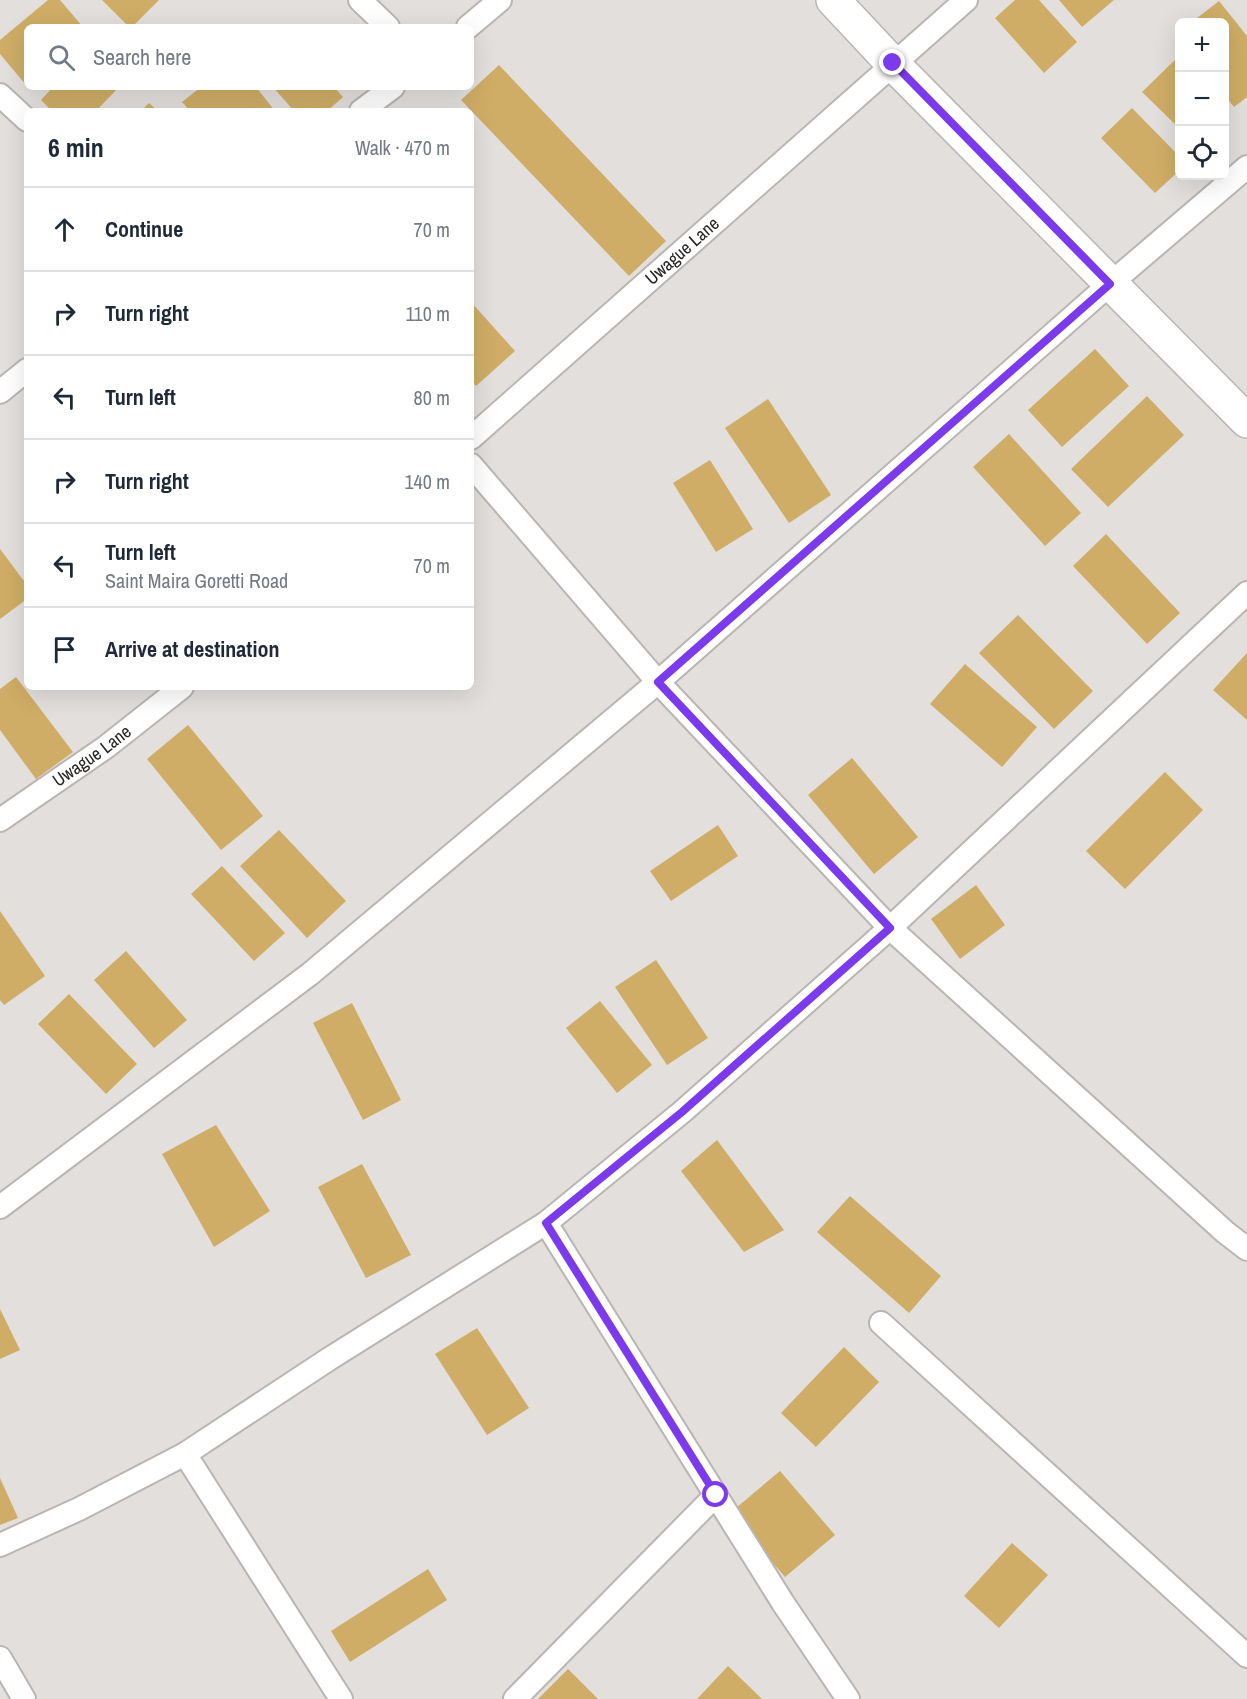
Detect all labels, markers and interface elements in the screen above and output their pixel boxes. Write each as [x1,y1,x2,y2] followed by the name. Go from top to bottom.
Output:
[1175,18,1229,180] map controls
[1175,18,1229,72] button: +
[24,24,474,90] search box
[45,41,78,74] icon: search
[93,42,191,72] text: Search here
[879,49,905,75] route end
[1175,72,1229,126] button: −
[1175,126,1229,180] button: locate
[48,130,104,165] text: 6 min
[355,134,450,161] text: Walk · 470 m
[639,211,724,290] street label: Uwague Lane
[48,213,81,246] icon: ahead
[105,214,183,244] text: Continue
[414,216,450,243] text: 70 m
[48,297,81,330] icon: right
[105,298,189,328] text: Turn right
[406,300,450,327] text: 110 m
[48,381,81,414] icon: left
[105,382,176,412] text: Turn left
[414,384,450,411] text: 80 m
[48,465,81,498] icon: right
[105,466,189,496] text: Turn right
[404,468,450,495] text: 140 m
[105,537,176,567] text: Turn left
[48,549,81,582] icon: left
[414,552,450,579] text: 70 m
[105,567,288,594] text: Saint Maira Goretti Road
[48,633,81,666] icon: arrive
[105,634,279,664] text: Arrive at destination
[47,719,136,792] street label: Uwague Lane
[702,1481,728,1507] route start

